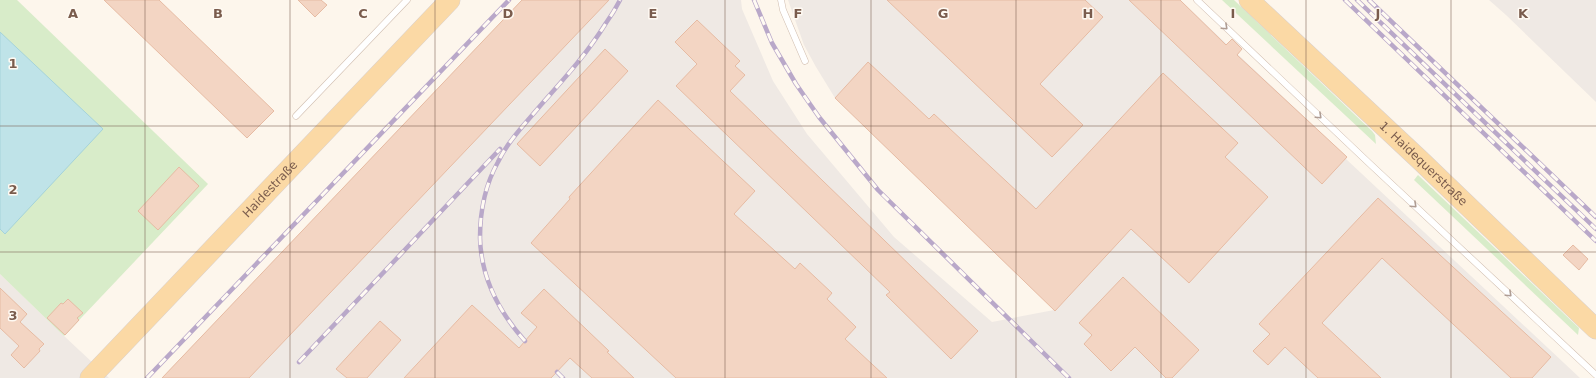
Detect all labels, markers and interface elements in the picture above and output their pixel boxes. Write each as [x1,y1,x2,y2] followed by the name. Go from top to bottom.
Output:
[68,6,78,21] text: A
[213,6,223,21] text: B
[358,6,368,21] text: C
[503,6,514,21] text: D
[649,6,657,21] text: E
[794,6,802,21] text: F
[938,6,948,21] text: G
[1083,6,1093,21] text: H
[1231,6,1235,21] text: I
[1375,6,1380,21] text: J
[1518,6,1529,21] text: K
[1220,22,1228,30] one-way arrow
[8,56,18,71] text: 1
[1314,111,1322,119] one-way arrow
[1376,119,1470,209] street label: 1. Haidequerstraße
[240,158,300,220] street label: Haidestraße
[8,182,18,197] text: 2
[1409,201,1417,208] one-way arrow
[1505,289,1512,296] one-way arrow
[8,308,18,323] text: 3

